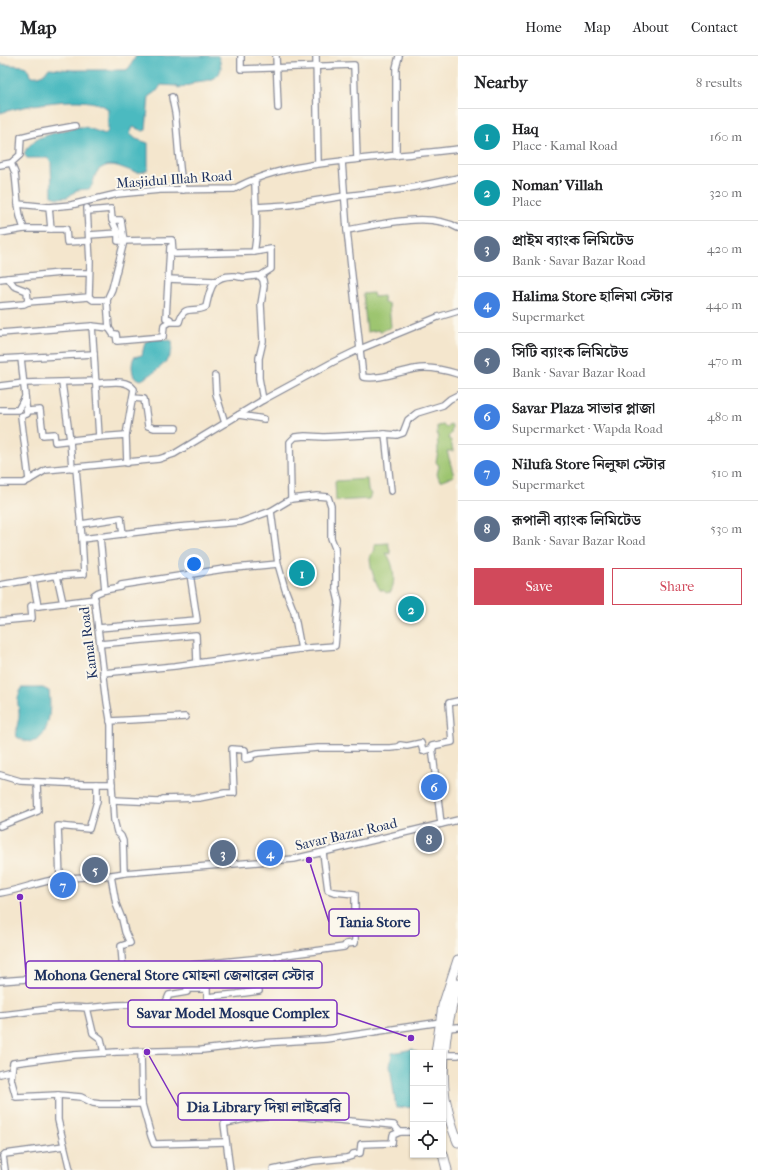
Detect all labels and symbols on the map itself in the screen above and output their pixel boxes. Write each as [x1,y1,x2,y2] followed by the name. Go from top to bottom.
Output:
[115,167,233,192] street label: Masjidul Illah Road
[184,554,204,574] your location
[289,558,315,588] pin: 1
[398,594,424,624] pin: 2
[76,605,101,680] street label: Kamal Road
[421,772,447,802] pin: 6
[293,814,399,854] street label: Savar Bazar Road
[416,824,442,854] pin: 8
[210,838,236,868] pin: 3
[257,838,283,868] pin: 4
[82,855,108,885] pin: 5
[50,870,76,900] pin: 7
[329,909,419,936] callout: Tania Store
[336,913,411,931] text: Tania Store
[26,961,322,988] callout: Mohona General Store মোহনা জেনারেল স্টোর
[33,966,315,984] text: Mohona General Store মোহনা জেনারেল স্টোর
[128,1000,337,1027] callout: Savar Model Mosque Complex
[136,1004,330,1022] text: Savar Model Mosque Complex
[178,1093,349,1120] callout: Dia Library দিয়া লাইব্রেরি
[187,1098,342,1116] text: Dia Library দিয়া লাইব্রেরি

